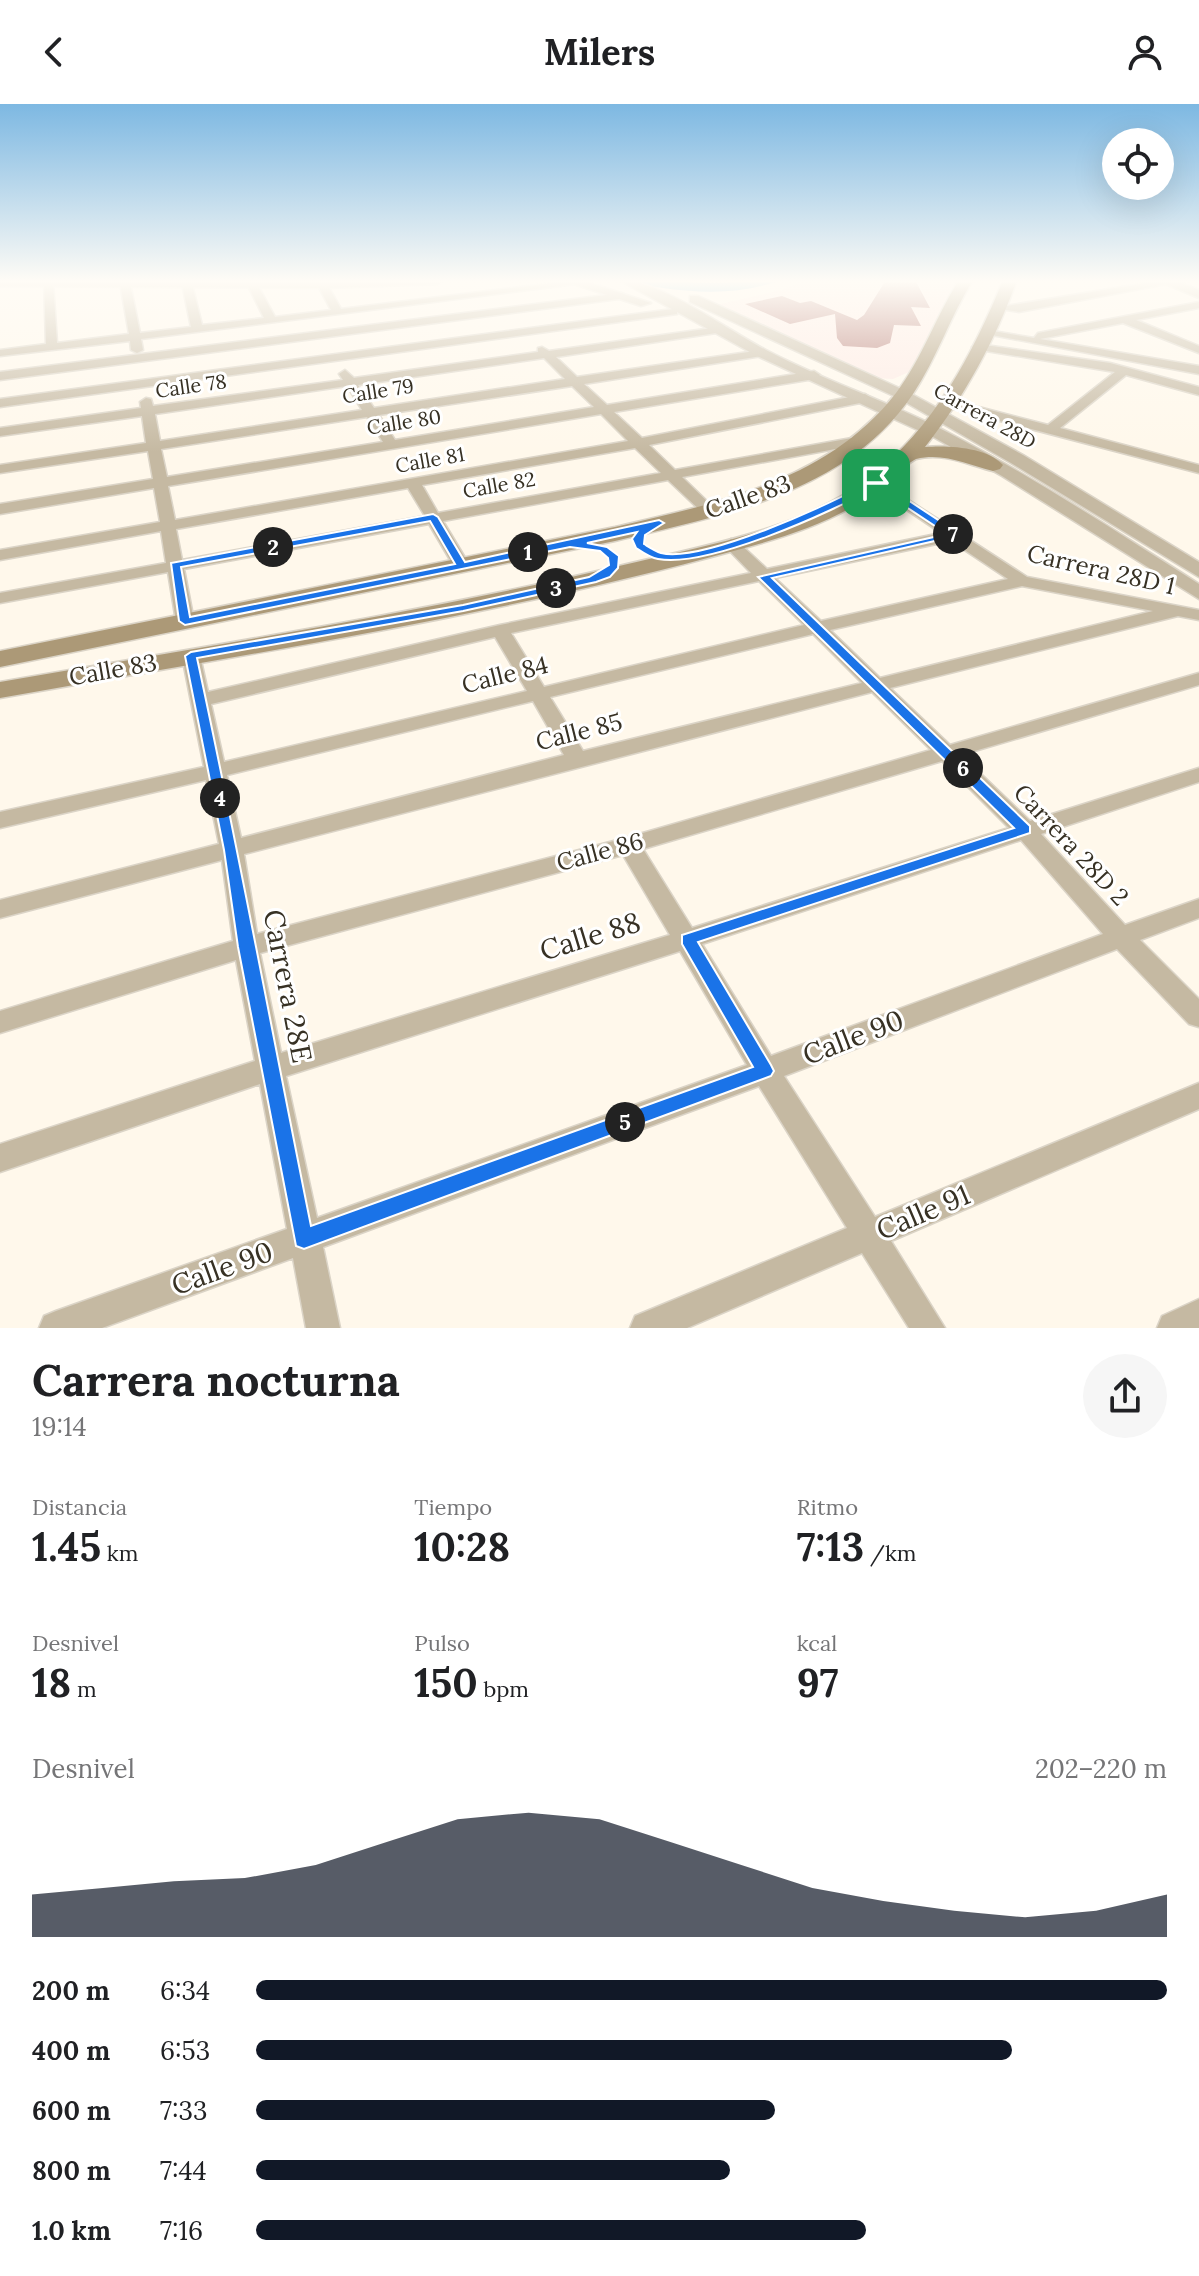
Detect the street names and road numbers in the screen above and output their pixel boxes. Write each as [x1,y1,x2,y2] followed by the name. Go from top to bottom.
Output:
[154,368,228,403] street label: Calle 78
[340,373,415,408] street label: Calle 79
[930,377,1041,454] street label: Carrera 28D
[365,403,443,440] street label: Calle 80
[393,441,466,478] street label: Calle 81
[461,466,537,503] street label: Calle 82
[701,467,795,526] street label: Calle 83
[1024,537,1178,602] street label: Carrera 28D 1
[67,647,159,692] street label: Calle 83
[458,649,551,700] street label: Calle 84
[532,706,625,757] street label: Calle 85
[1007,777,1136,912] street label: Carrera 28D 2
[553,825,647,878] street label: Calle 86
[535,904,645,968] street label: Calle 88
[256,906,320,1066] street label: Carrera 28E
[797,1001,909,1073] street label: Calle 90
[871,1176,975,1248] street label: Calle 91
[166,1233,278,1303] street label: Calle 90

